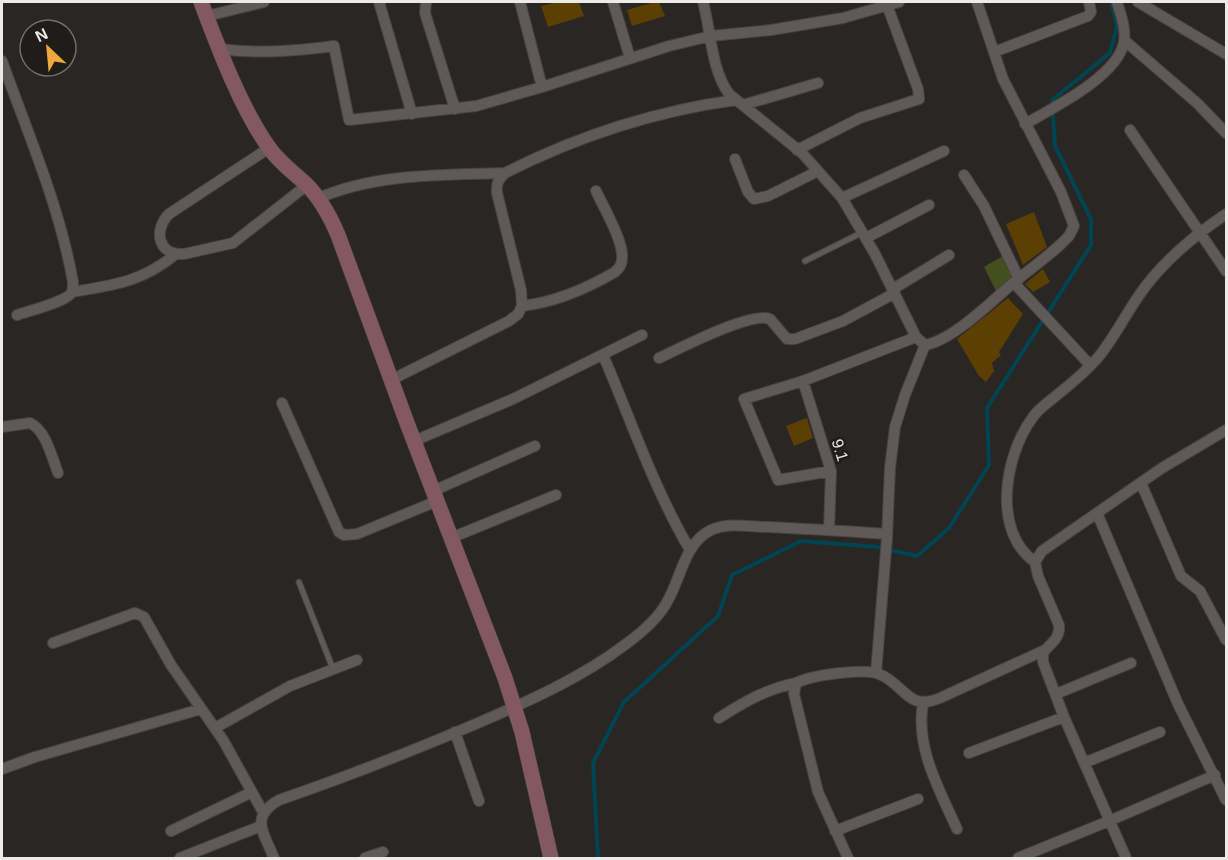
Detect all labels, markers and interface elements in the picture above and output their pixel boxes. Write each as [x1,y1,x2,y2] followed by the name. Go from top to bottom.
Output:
[18,18,78,78] north arrow
[33,25,51,45] text: N
[829,437,851,463] street label: 9.1

